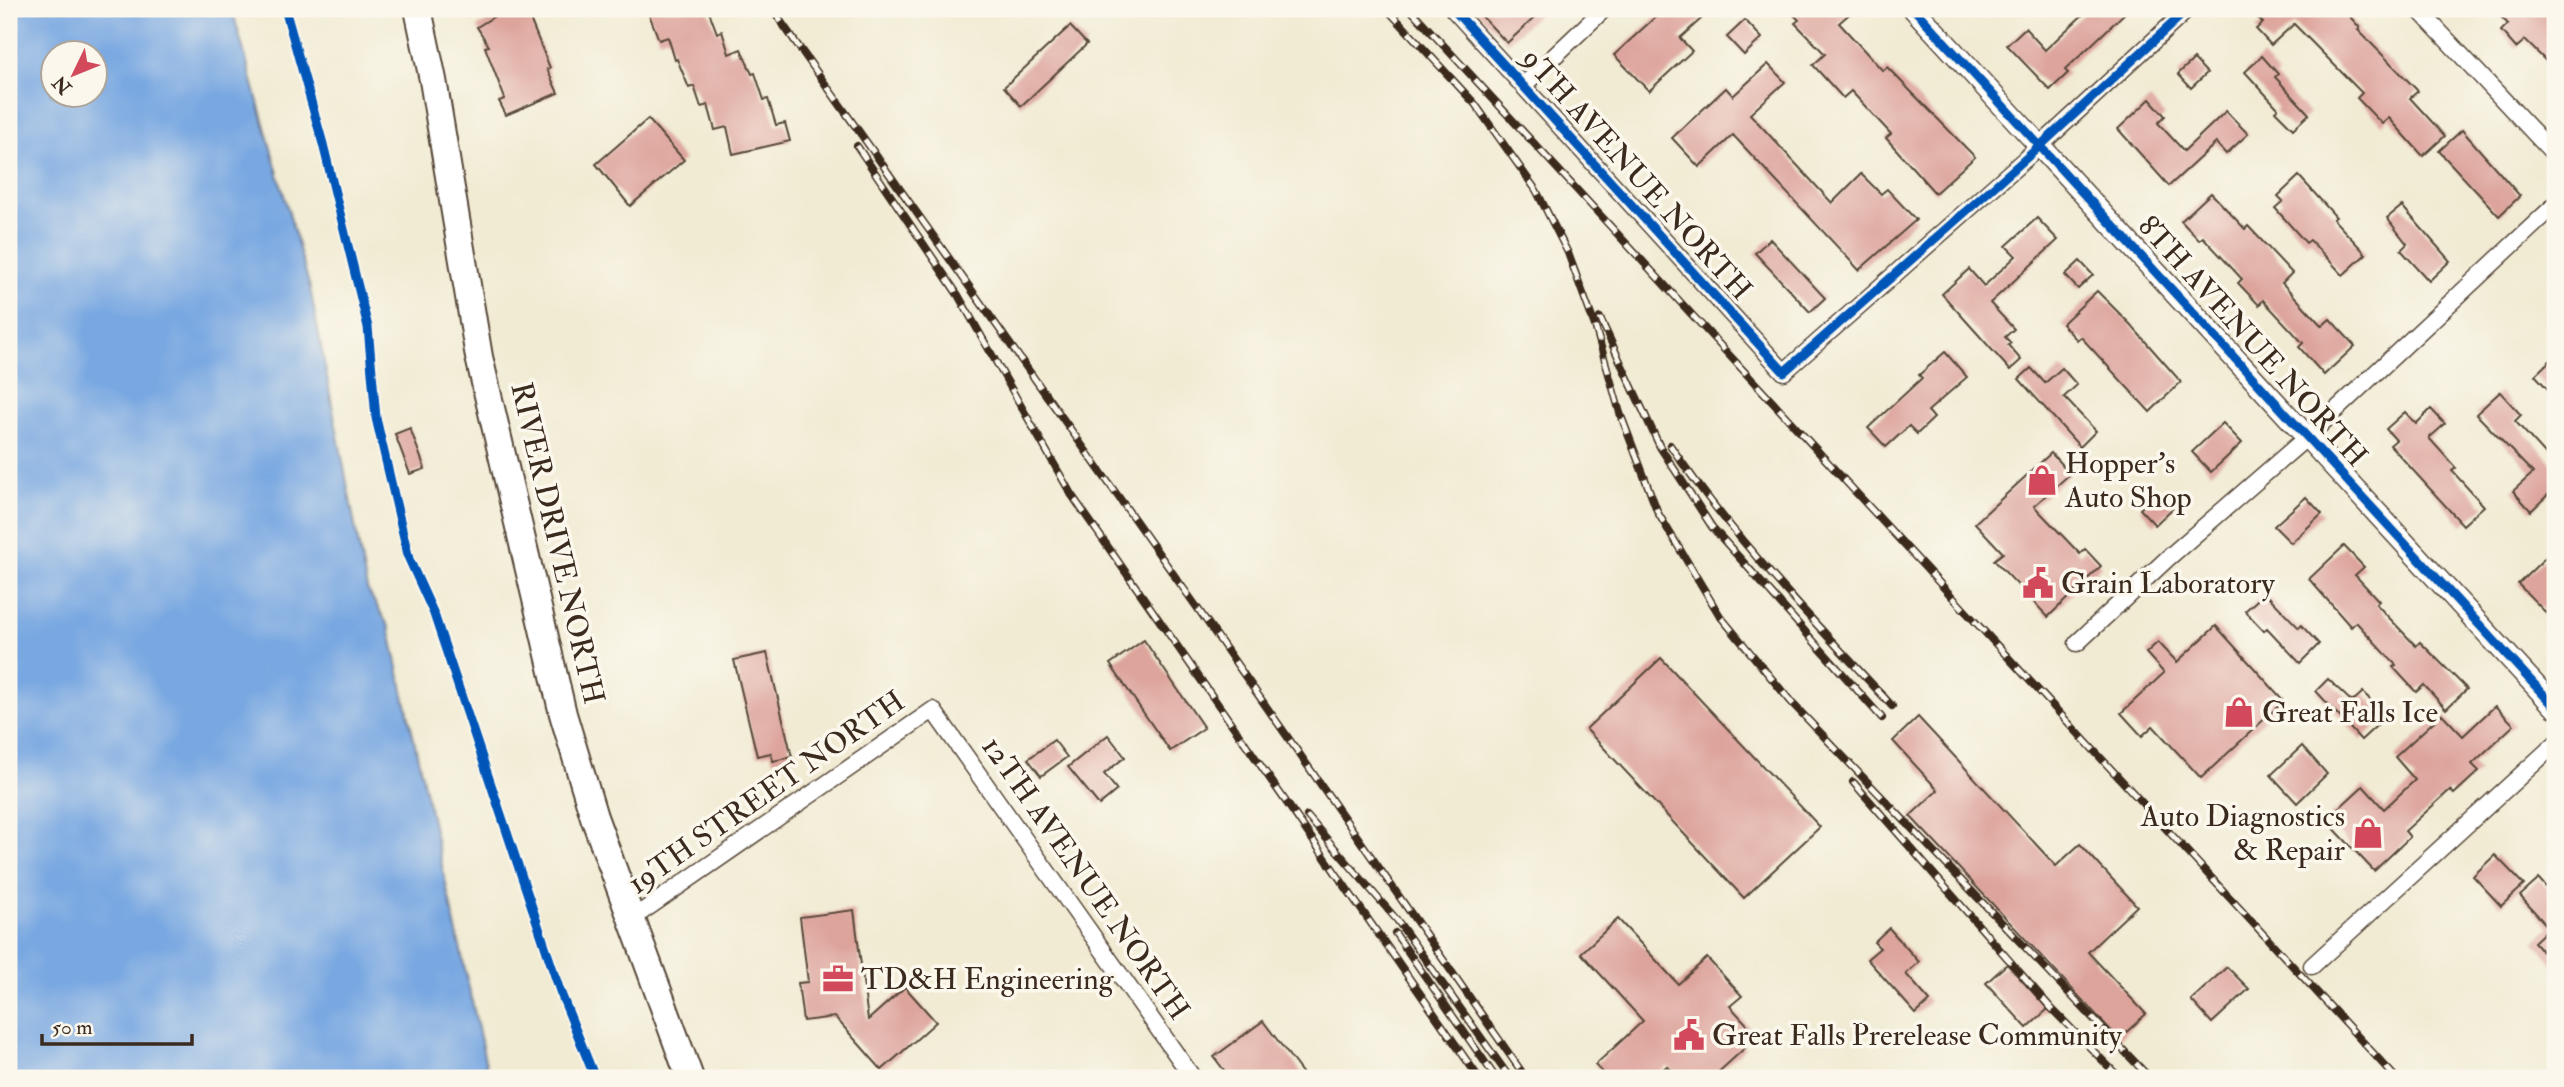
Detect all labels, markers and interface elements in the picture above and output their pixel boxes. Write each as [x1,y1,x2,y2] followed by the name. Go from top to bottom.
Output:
[38,38,108,108] north arrow
[1512,39,1760,308] street label: 9TH AVENUE NORTH
[47,70,78,100] text: N
[2130,208,2375,475] street label: 8TH AVENUE NORTH
[502,379,613,708] street label: RIVER DRIVE NORTH
[2064,445,2192,516] place label: Hopper's Auto Shop
[2025,463,2059,497] shop icon: Hopper's Auto Shop
[2061,565,2275,602] place label: Grain Laboratory
[2021,566,2055,600] public building icon: Grain Laboratory
[621,683,912,902] street label: 19TH STREET NORTH
[2262,694,2438,731] place label: Great Falls Ice
[2222,695,2256,729] shop icon: Great Falls Ice
[974,730,1197,1027] street label: 12TH AVENUE NORTH
[2140,798,2345,869] place label: Auto Diagnostics & Repair
[2351,816,2385,850] shop icon: Auto Diagnostics & Repair
[861,961,1115,998] place label: TD&H Engineering
[821,962,855,996] office icon: TD&H Engineering
[42,1003,192,1047] scale bar
[52,1014,93,1041] text: 50 m
[1712,1017,2123,1054] place label: Great Falls Prerelease Community
[1672,1018,1706,1052] public building icon: Great Falls Prerelease Community

